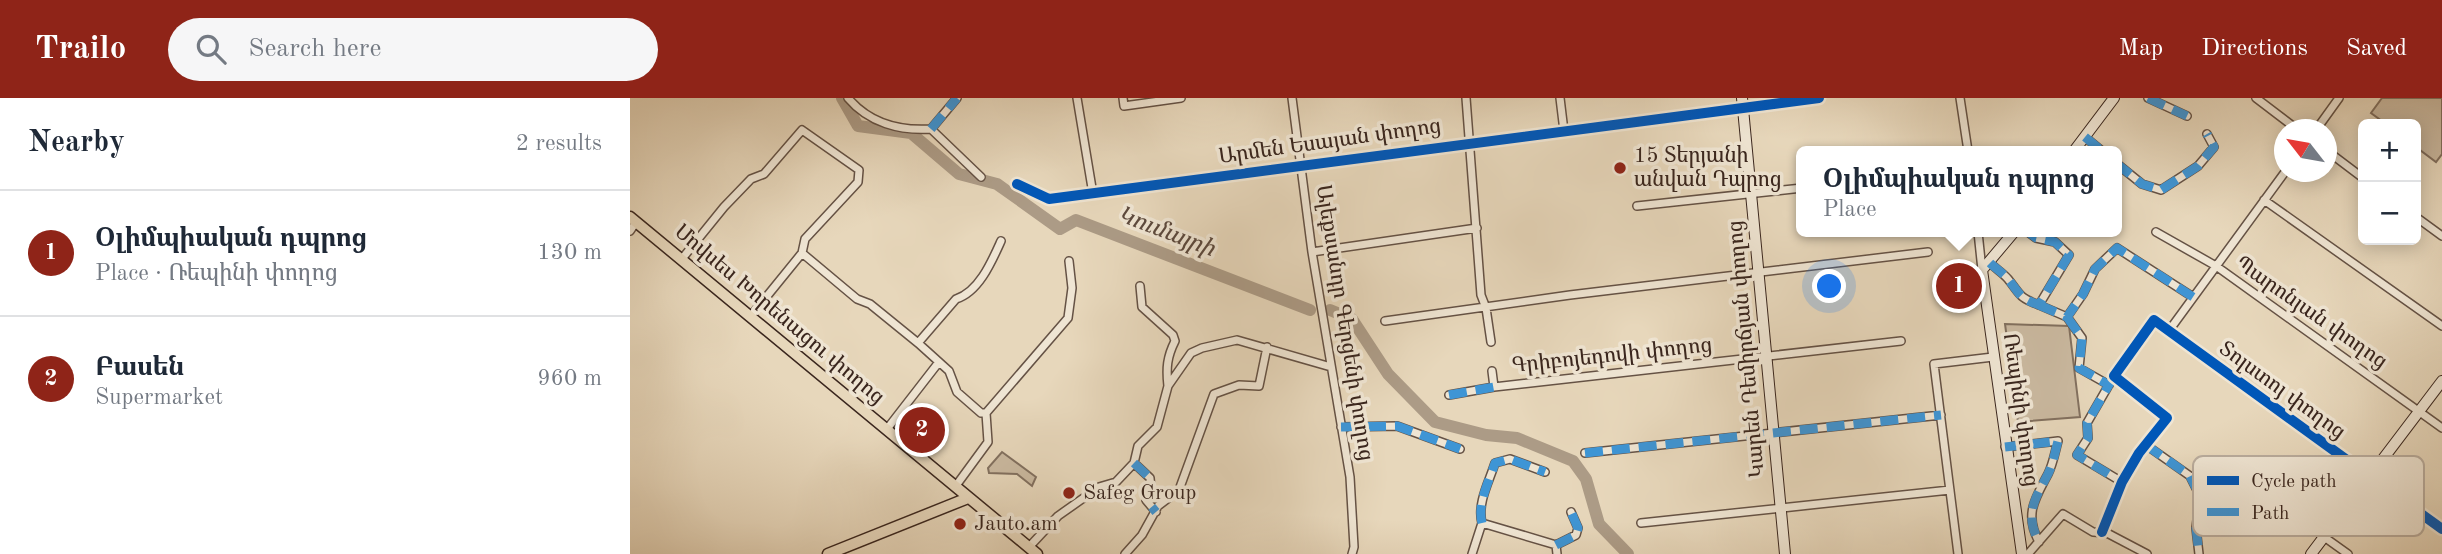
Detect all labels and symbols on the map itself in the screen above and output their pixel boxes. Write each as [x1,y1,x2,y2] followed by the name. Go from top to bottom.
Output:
[1217,115,1443,169] street label: Արմեն Եսայան փողոց
[2274,119,2337,182] north arrow
[1634,145,1782,192] place label: 15 Տերյանի անվան Դպրոց
[1612,160,1628,176] marker: 15 Տերյանի անվան Դպրոց
[1311,183,1377,463] street label: Ալեքսանդր Գերցենի փողոց
[1114,203,1218,263] water label: Կումայրի
[1724,220,1770,478] street label: Կարեն Դեմիրճյան փողոց
[670,221,888,409] street label: Մովսես Խորենացու փողոց
[2231,252,2391,374] street label: Պարոնյան փողոց
[1936,260,1982,312] pin: 1
[1812,269,1846,303] your location
[1998,332,2042,488] street label: Ռեպինի փողոց
[1511,334,1713,378] street label: Գրիբոյեդովի փողոց
[2215,338,2349,444] street label: Տոլստոյ փողոց
[899,404,945,456] pin: 2
[2193,456,2424,536] legend
[2251,473,2337,492] text: Cycle path
[1083,483,1196,504] place label: Safeg Group
[1061,485,1077,501] marker: Safeg Group
[2251,505,2289,524] text: Path
[974,514,1058,535] place label: Jauto.am
[952,516,968,532] marker: Jauto.am

